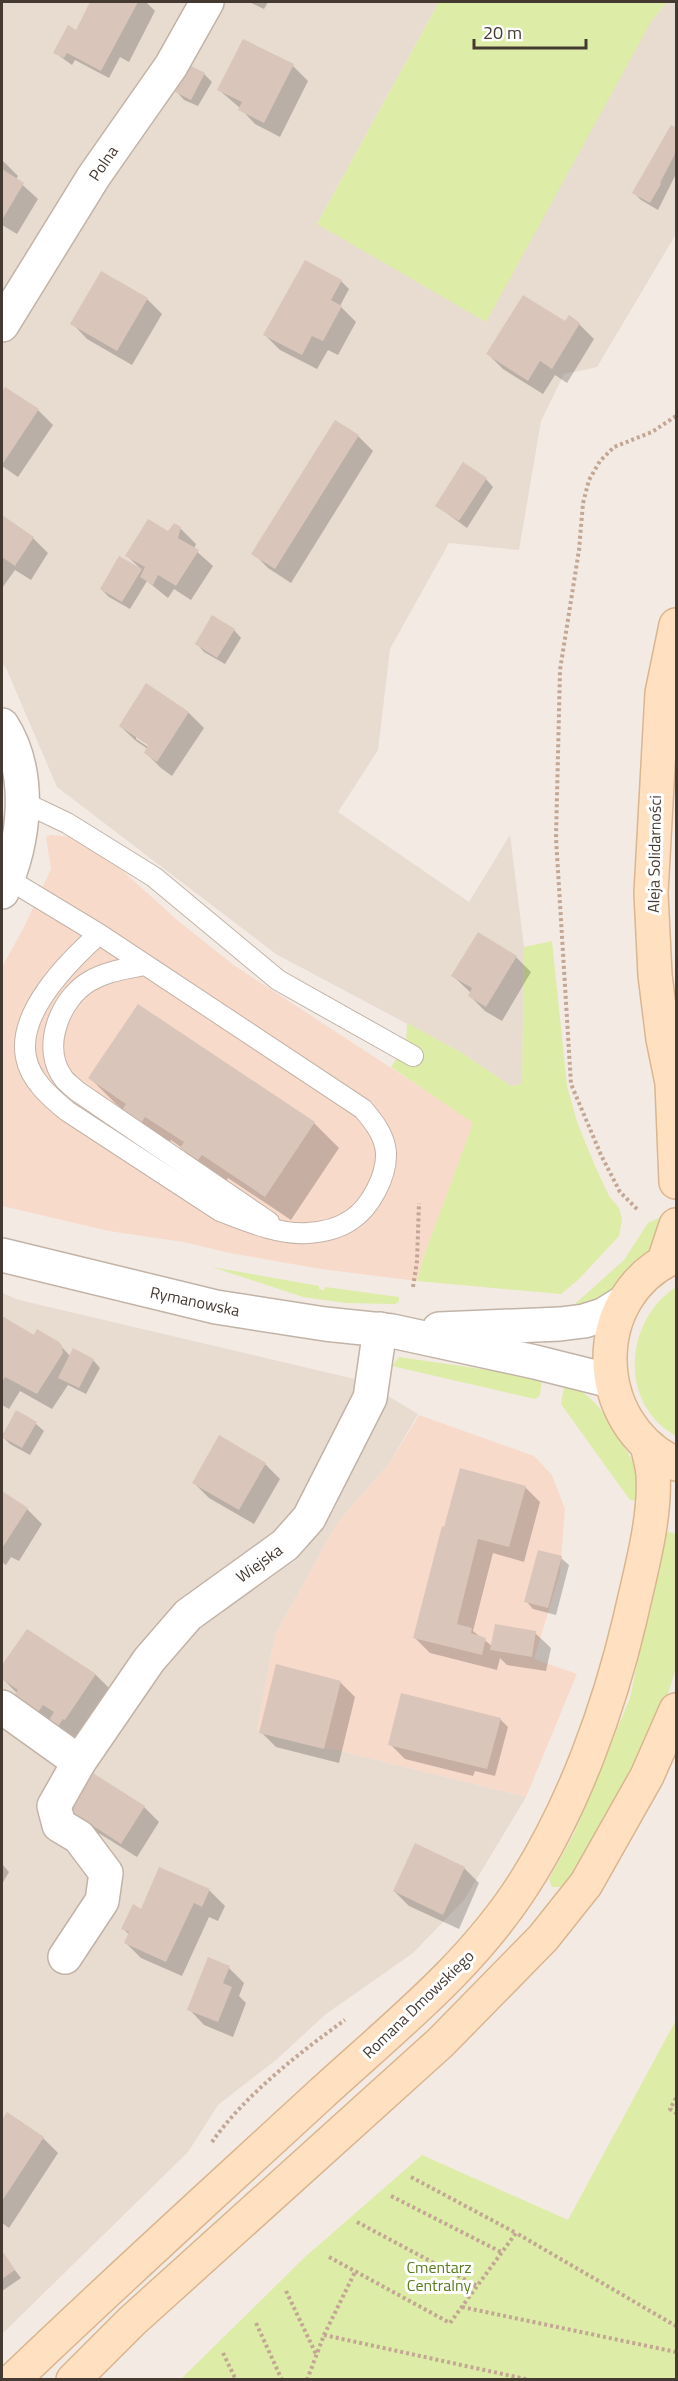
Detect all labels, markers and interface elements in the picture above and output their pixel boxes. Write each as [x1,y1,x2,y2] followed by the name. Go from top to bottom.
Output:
[474,12,586,50] scale bar
[483,19,522,46] text: 20 m
[82,140,124,186] street label: Polna
[641,795,667,913] street label: Aleja Solidarności
[148,1280,242,1322] street label: Rymanowska
[231,1538,287,1588] street label: Wiejska
[357,1944,479,2064] street label: Romana Dmowskiego
[406,2255,472,2297] park label: Cmentarz Centralny

